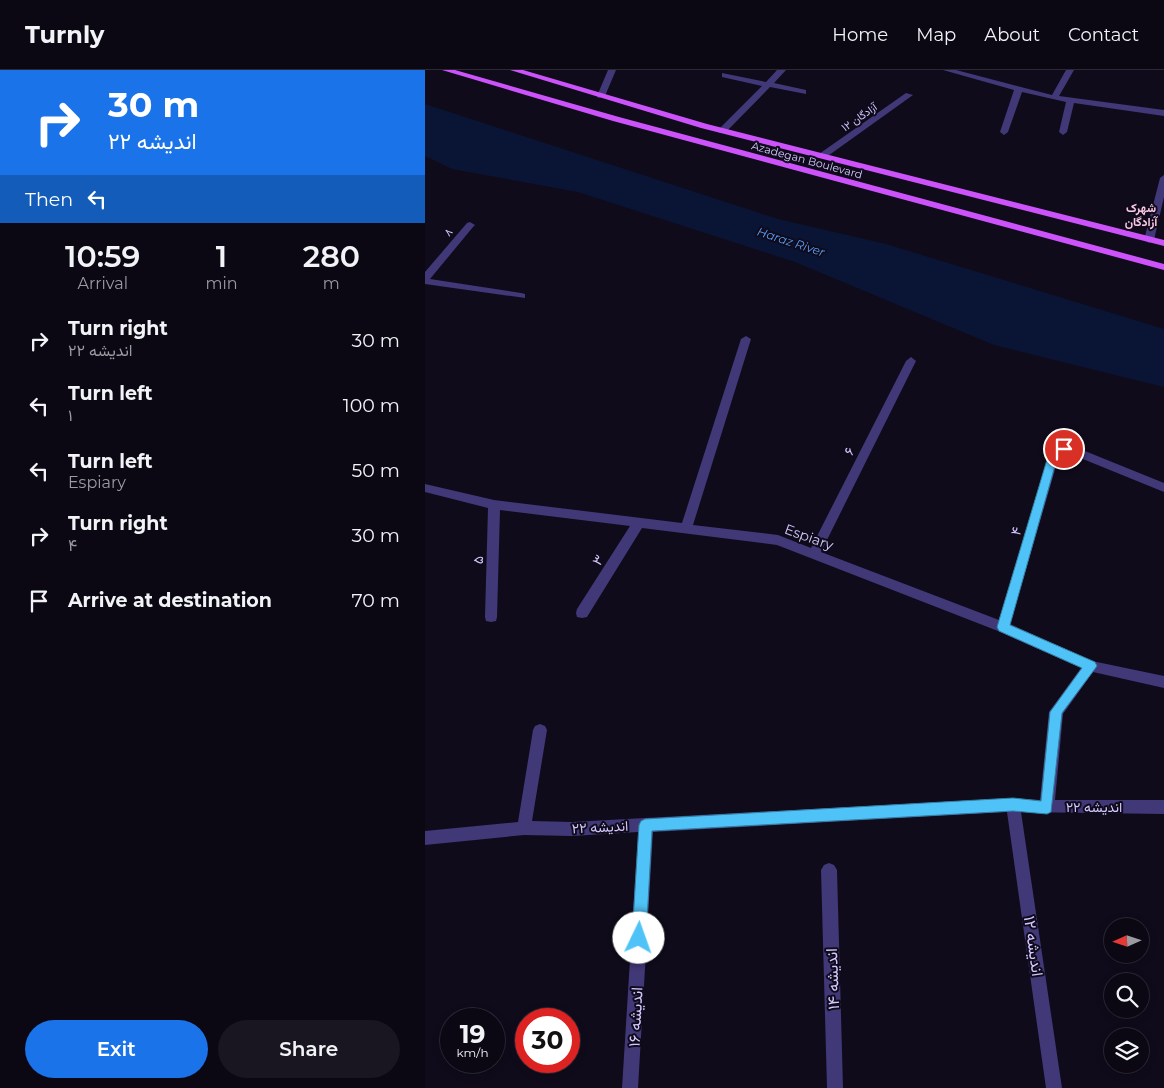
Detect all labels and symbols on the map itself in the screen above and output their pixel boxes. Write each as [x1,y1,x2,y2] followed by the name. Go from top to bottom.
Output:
[838,99,881,134] street label: آزادگان ۱۲
[750,138,864,182] street label: Azadegan Boulevard
[1125,200,1158,230] district label: شهرک آزادگان
[755,224,827,260] water label: Haraz River
[441,225,456,239] street label: ۸
[1043,428,1085,470] pin
[839,444,859,458] street label: ۶
[782,520,836,554] street label: Espiary
[1006,525,1026,537] street label: ۴
[588,551,608,569] street label: ۳
[469,556,487,564] street label: ۵
[1066,798,1122,816] street label: اندیشه ۲۲
[571,817,629,837] street label: اندیشه ۲۲
[612,911,664,963] position arrow
[1020,915,1047,977] street label: اندیشه ۱۲
[1104,918,1149,962] north arrow
[822,948,843,1010] street label: اندیشه ۱۴
[624,986,647,1048] street label: اندیشه ۱۶
[515,1008,580,1073] speed limit sign: 30

